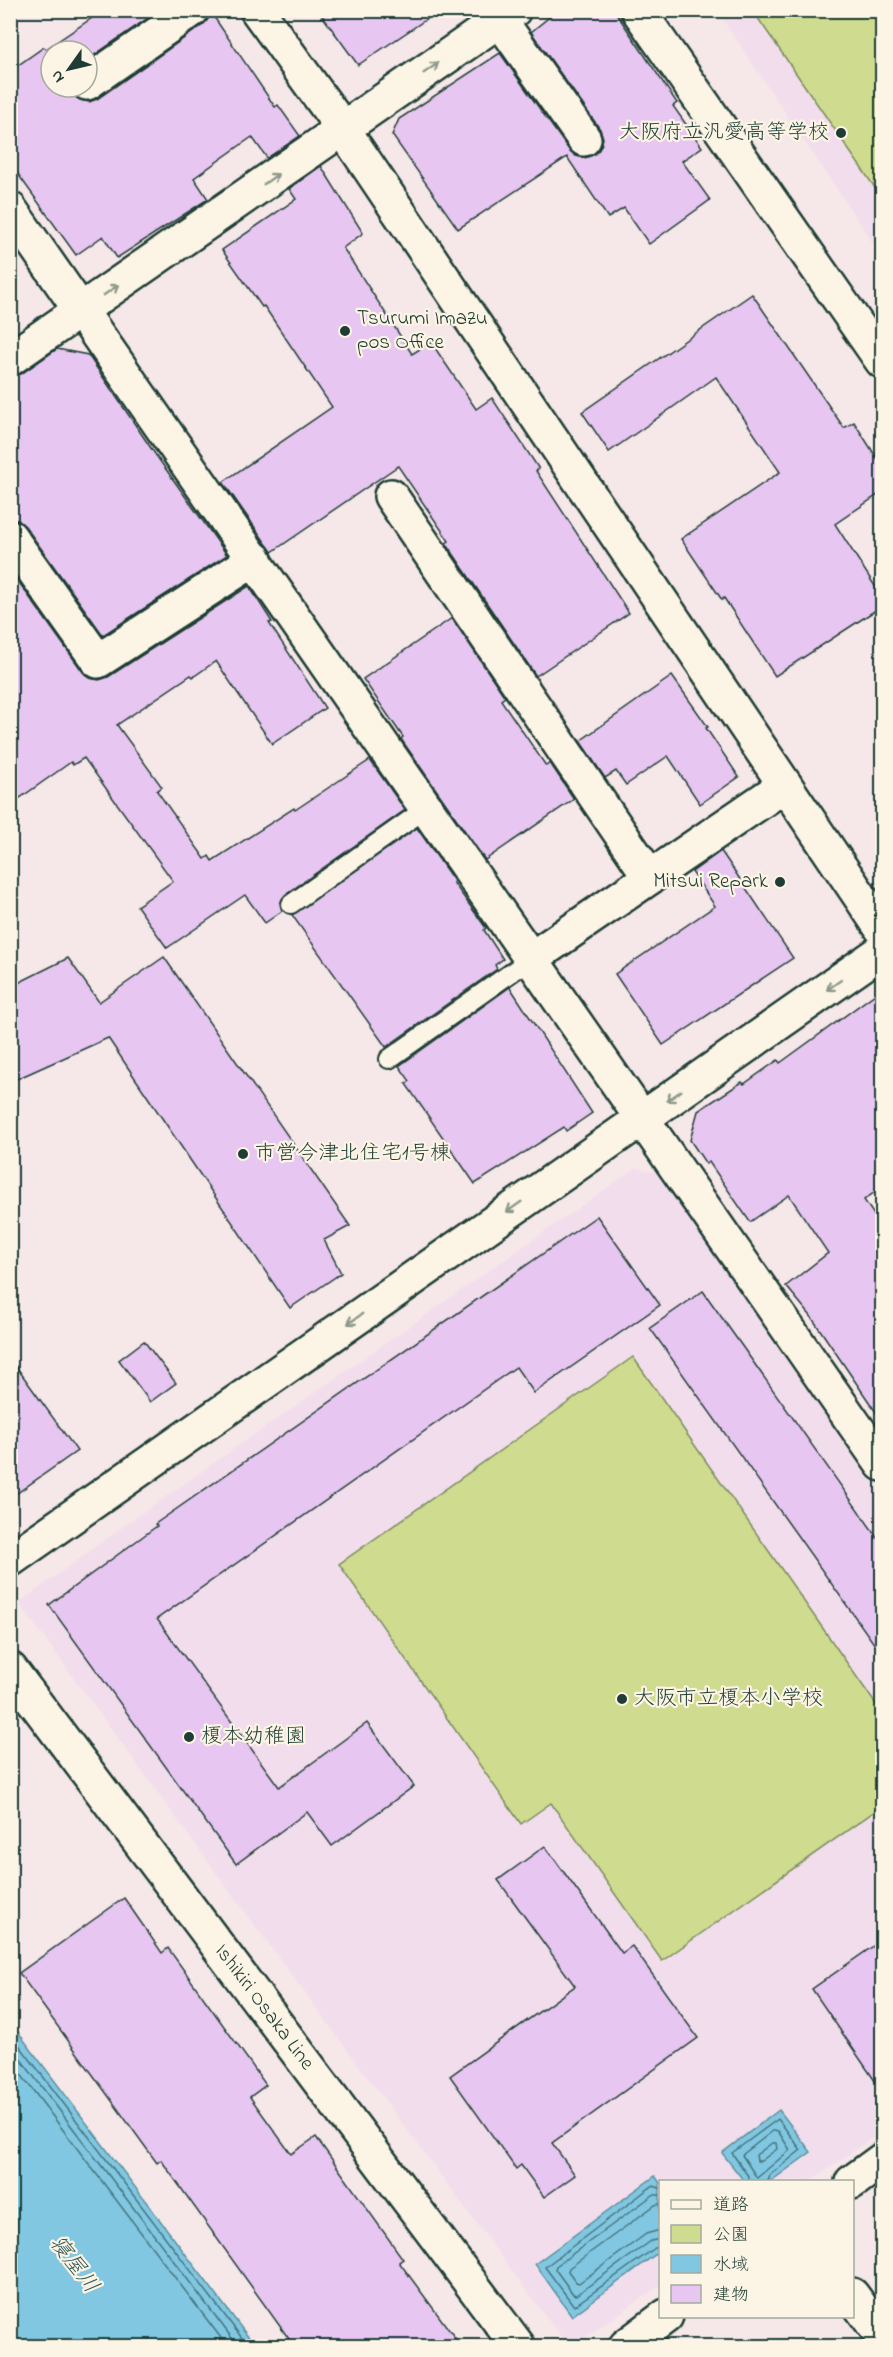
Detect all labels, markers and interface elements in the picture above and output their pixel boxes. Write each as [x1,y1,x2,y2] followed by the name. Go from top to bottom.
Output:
[39,39,99,99] north arrow
[423,62,439,74] one-way arrow
[45,65,71,87] text: N
[619,118,829,148] place label: 大阪府立汎愛高等学校
[834,126,848,140] marker: 大阪府立汎愛高等学校
[262,173,279,185] one-way arrow
[102,284,118,296] one-way arrow
[357,304,488,358] place label: Tsurumi Imazu pos Office
[338,324,352,338] marker: Tsurumi Imazu pos Office
[653,867,769,897] place label: Mitsui Repark
[773,875,787,889] marker: Mitsui Repark
[827,979,843,991] one-way arrow
[667,1090,683,1102] one-way arrow
[255,1139,451,1169] place label: 市営今津北住宅1号棟
[236,1147,250,1161] marker: 市営今津北住宅1号棟
[507,1201,523,1213] one-way arrow
[347,1313,363,1325] one-way arrow
[634,1684,823,1714] place label: 大阪市立榎本小学校
[615,1692,629,1706] marker: 大阪市立榎本小学校
[201,1722,306,1752] place label: 榎本幼稚園
[182,1730,196,1744] marker: 榎本幼稚園
[207,1938,322,2077] street label: Ishikiri Osaka Line
[659,2180,854,2318] legend
[713,2193,749,2219] text: 道路
[713,2223,749,2249] text: 公園
[40,2229,106,2301] water label: 寝屋川
[713,2253,749,2279] text: 水域
[713,2283,749,2309] text: 建物

